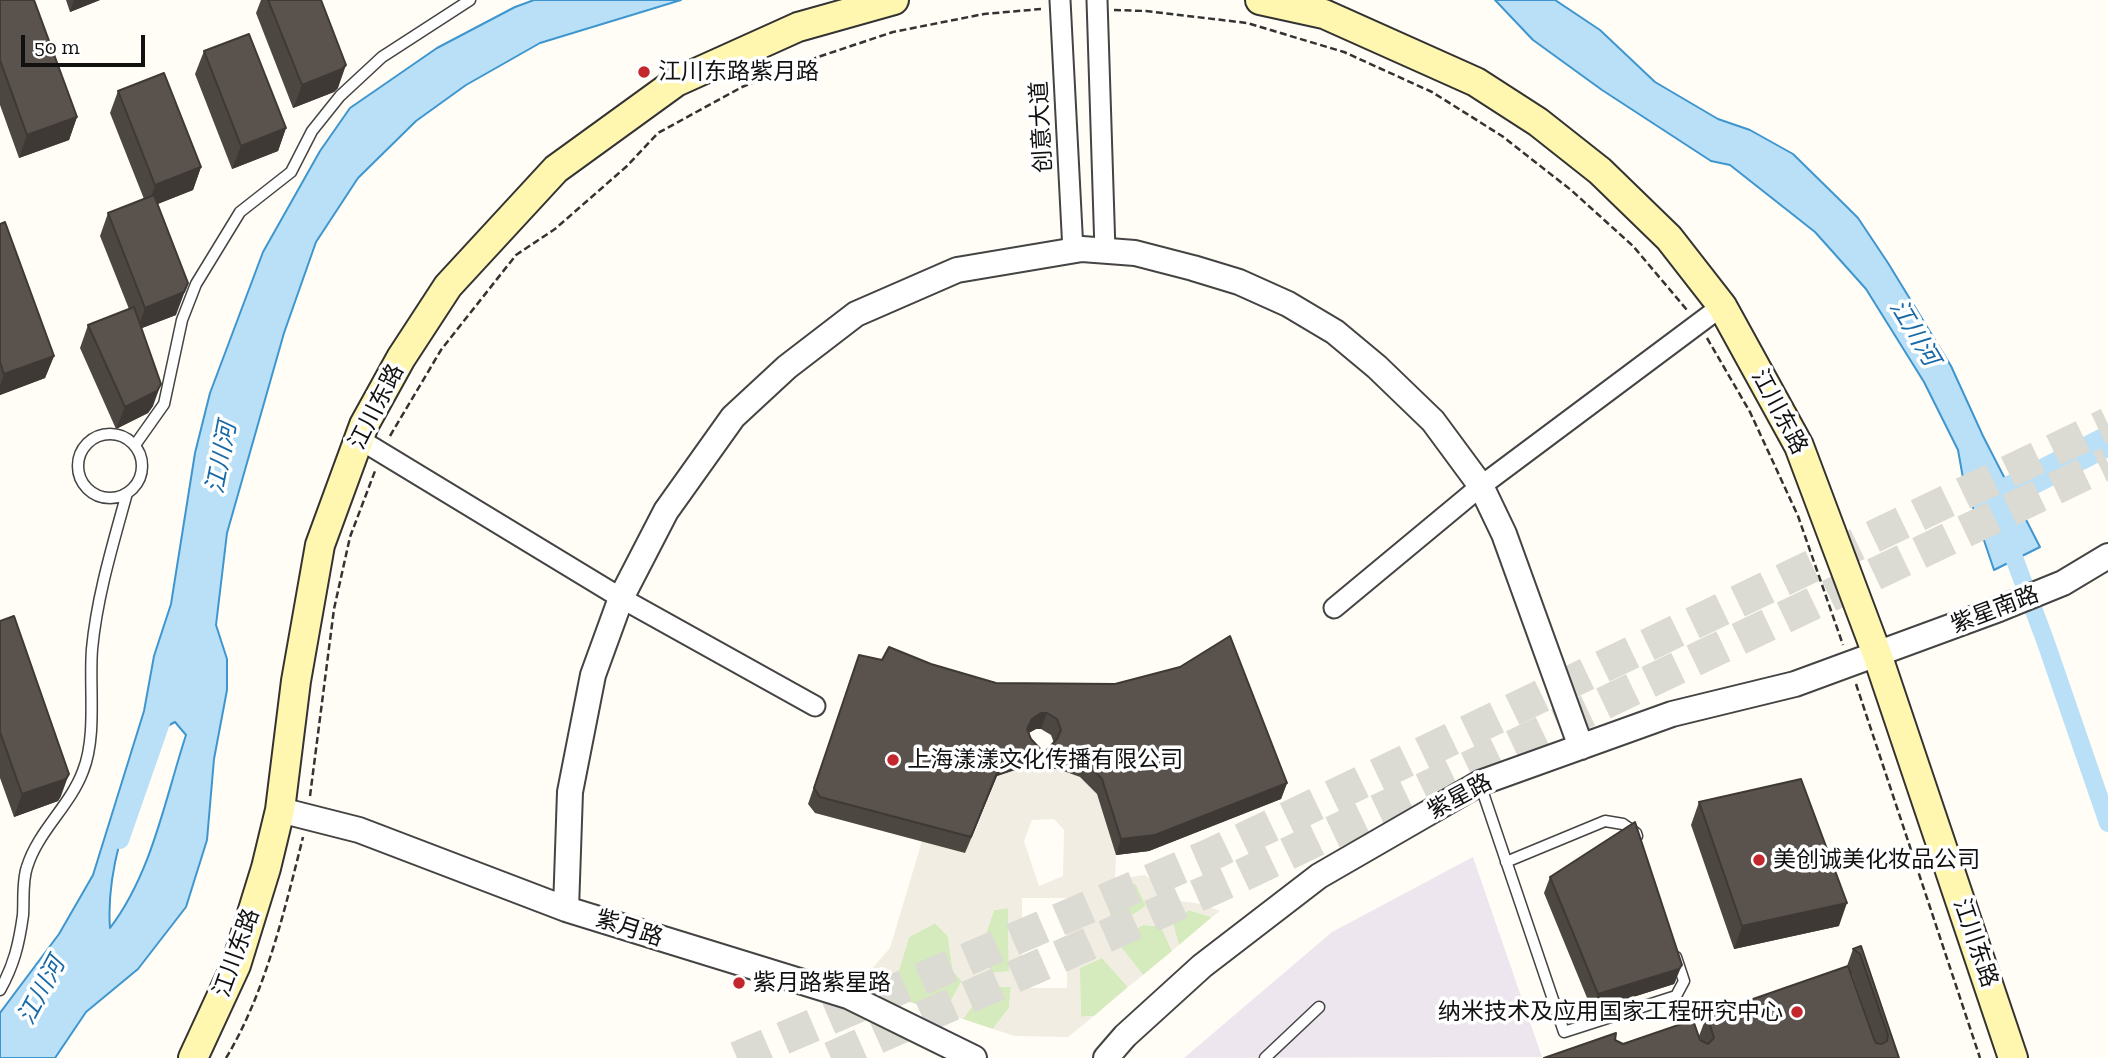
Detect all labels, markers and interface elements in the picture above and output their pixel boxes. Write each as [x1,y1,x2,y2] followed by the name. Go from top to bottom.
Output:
[24,21,149,65] scale bar
[34,34,80,59] text: 50 m
[658,58,819,86] place label: 江川东路紫月路
[636,64,652,80] marker: 江川东路紫月路
[1026,80,1058,174] street label: 创意大道
[1883,295,1945,371] water label: 江川河
[344,360,410,454] street label: 江川东路
[1745,365,1813,459] street label: 江川东路
[201,420,243,496] water label: 江川河
[1947,581,2043,639] street label: 紫星南路
[907,746,1183,774] place label: 上海漾漾文化传播有限公司
[885,752,901,768] marker: 上海漾漾文化传播有限公司
[1423,769,1497,825] street label: 紫星路
[1773,846,1980,874] place label: 美创诚美化妆品公司
[1751,852,1767,868] marker: 美创诚美化妆品公司
[1947,895,2003,991] street label: 江川东路
[208,905,266,1001] street label: 江川东路
[592,905,666,953] street label: 紫月路
[12,952,72,1030] water label: 江川河
[753,969,891,997] place label: 紫月路紫星路
[731,975,747,991] marker: 紫月路紫星路
[1438,998,1783,1026] place label: 纳米技术及应用国家工程研究中心
[1789,1004,1805,1020] marker: 纳米技术及应用国家工程研究中心

